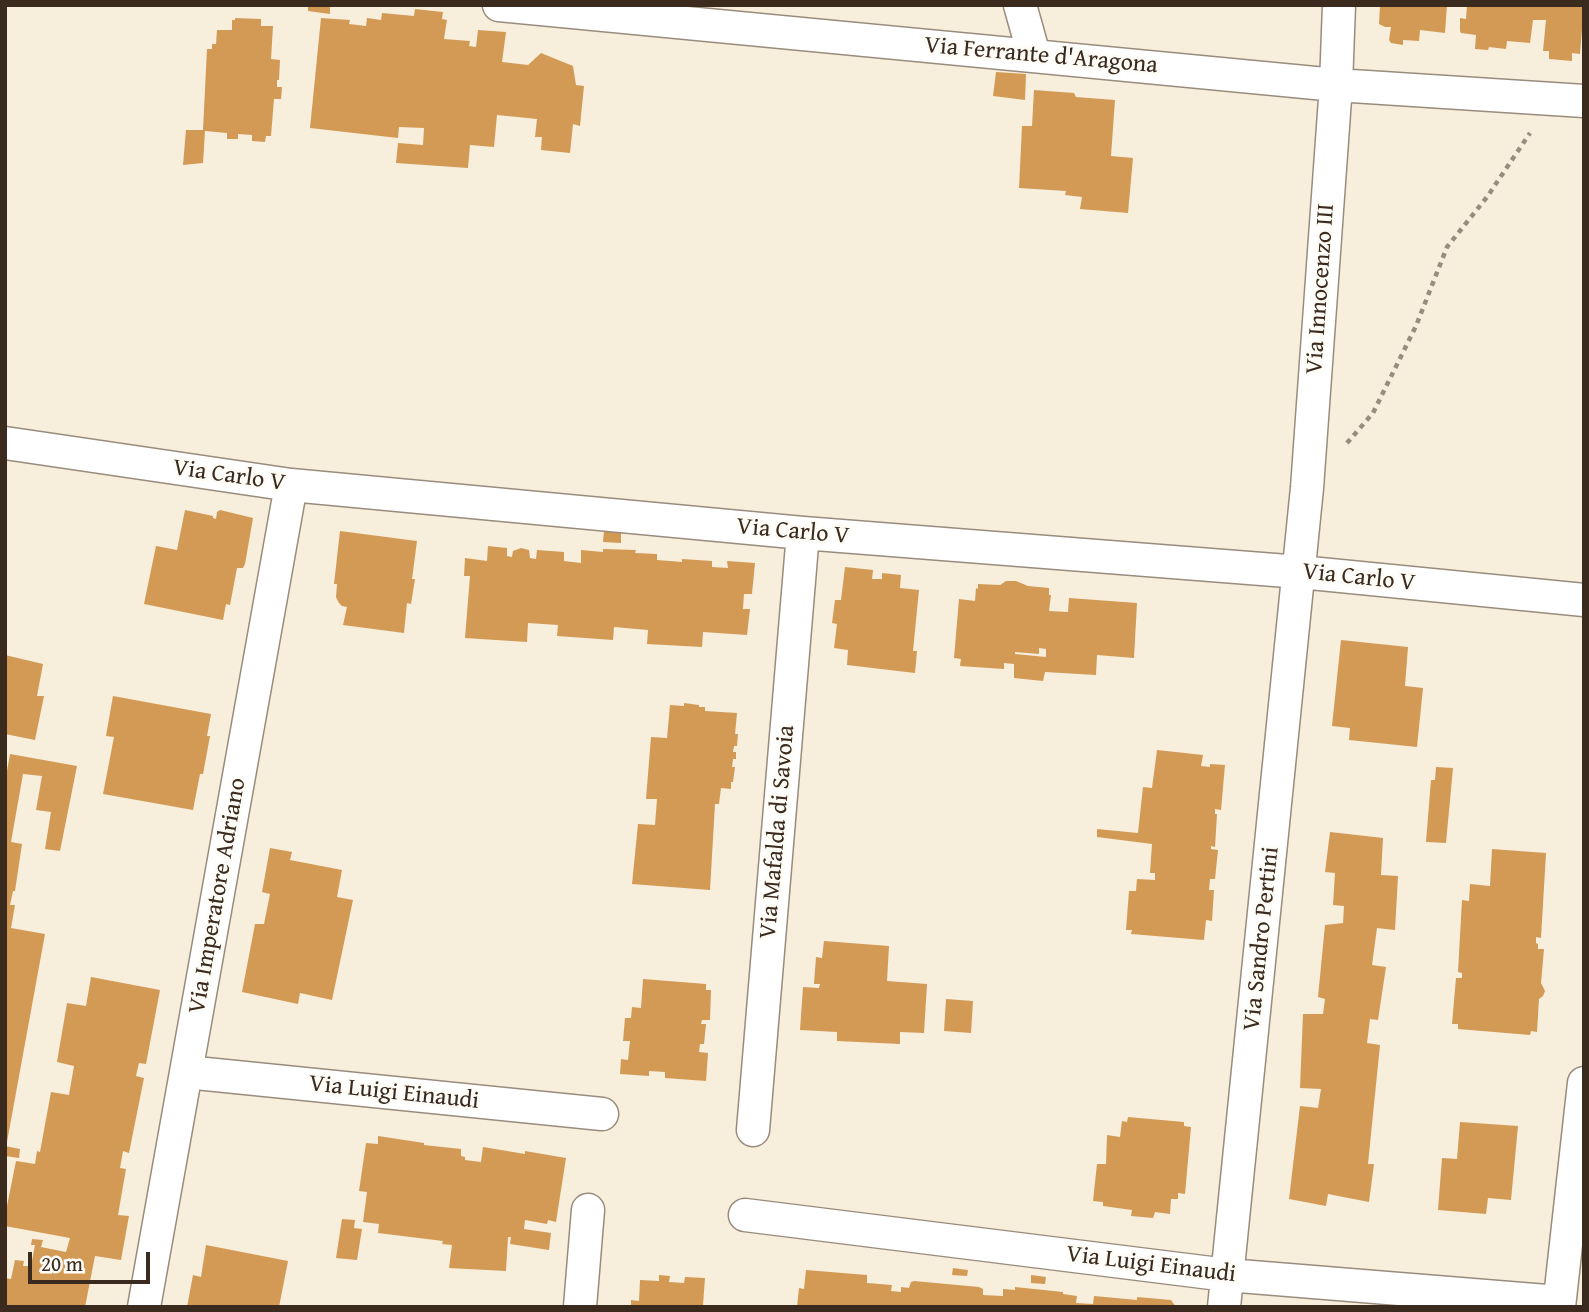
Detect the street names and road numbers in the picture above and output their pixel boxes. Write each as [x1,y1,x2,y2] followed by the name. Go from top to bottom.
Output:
[923,31,1159,81] street label: Via Ferrante d'Aragona
[1301,203,1341,375] street label: Via Innocenzo III
[171,454,287,498] street label: Via Carlo V
[735,513,851,551] street label: Via Carlo V
[1301,558,1417,598] street label: Via Carlo V
[754,724,802,940] street label: Via Mafalda di Savoia
[183,776,253,1016] street label: Via Imperatore Adriano
[1238,846,1286,1032] street label: Via Sandro Pertini
[308,1070,480,1116] street label: Via Luigi Einaudi
[1065,1240,1237,1290] street label: Via Luigi Einaudi

